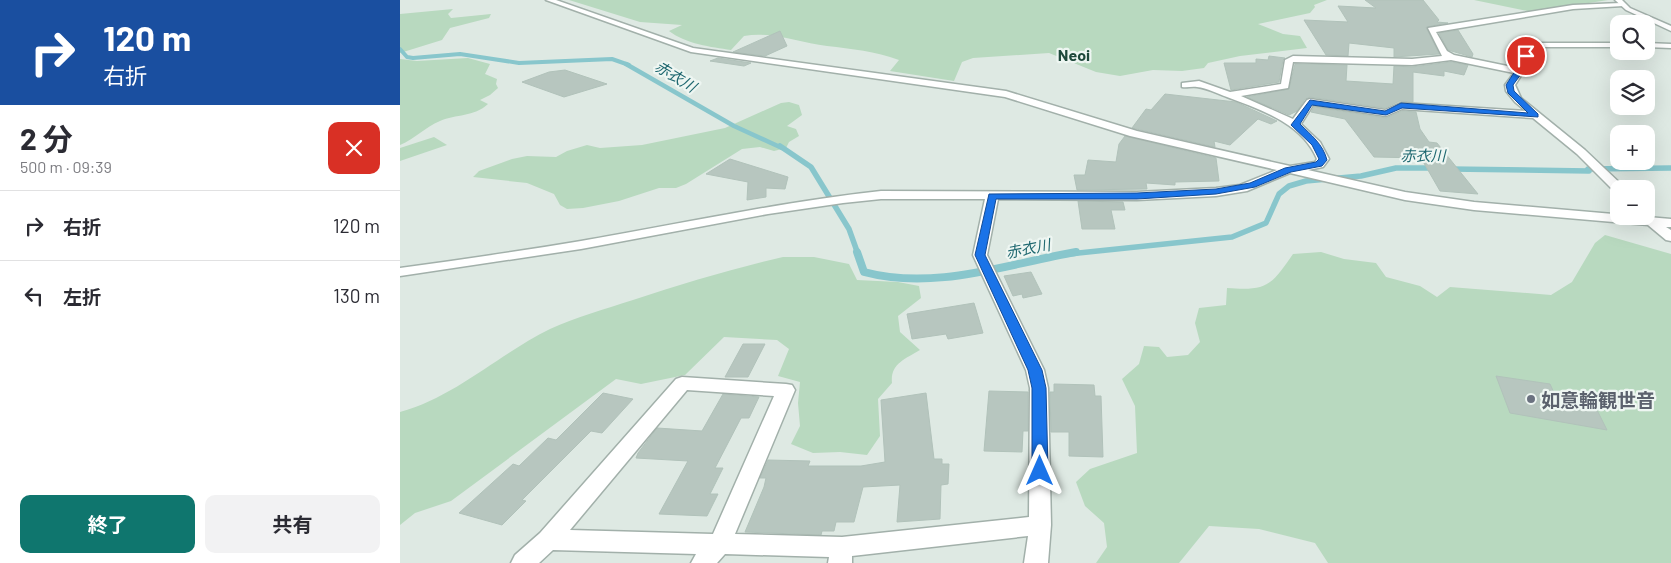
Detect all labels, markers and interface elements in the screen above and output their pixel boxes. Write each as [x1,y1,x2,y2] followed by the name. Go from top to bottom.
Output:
[1610,15,1655,225] map controls
[1610,15,1655,60] button: search
[103,16,191,58] text: 120 m
[20,20,85,85] icon: right
[1505,35,1547,77] pin
[1512,42,1540,70] icon: arrive
[1058,45,1090,64] district label: Neoi
[652,57,702,96] water label: 赤衣川
[103,62,147,88] text: 右折
[1610,70,1655,115] button: layers
[20,120,73,156] text: 2 分
[328,122,380,174] button: close
[1610,125,1655,170] button: +
[1400,146,1447,164] water label: 赤衣川
[20,157,112,176] text: 500 m · 09:39
[1610,180,1655,225] button: −
[20,212,48,240] icon: right
[333,214,380,237] text: 120 m
[63,215,101,238] text: 右折
[1004,234,1054,261] water label: 赤衣川
[20,282,48,310] icon: left
[333,284,380,307] text: 130 m
[63,285,101,308] text: 左折
[1541,388,1655,411] place label: 如意輪観世音
[1525,393,1537,405] marker: 如意輪観世音
[1013,444,1065,496] position arrow
[20,495,195,553] button: 終了
[205,495,380,553] button: 共有

